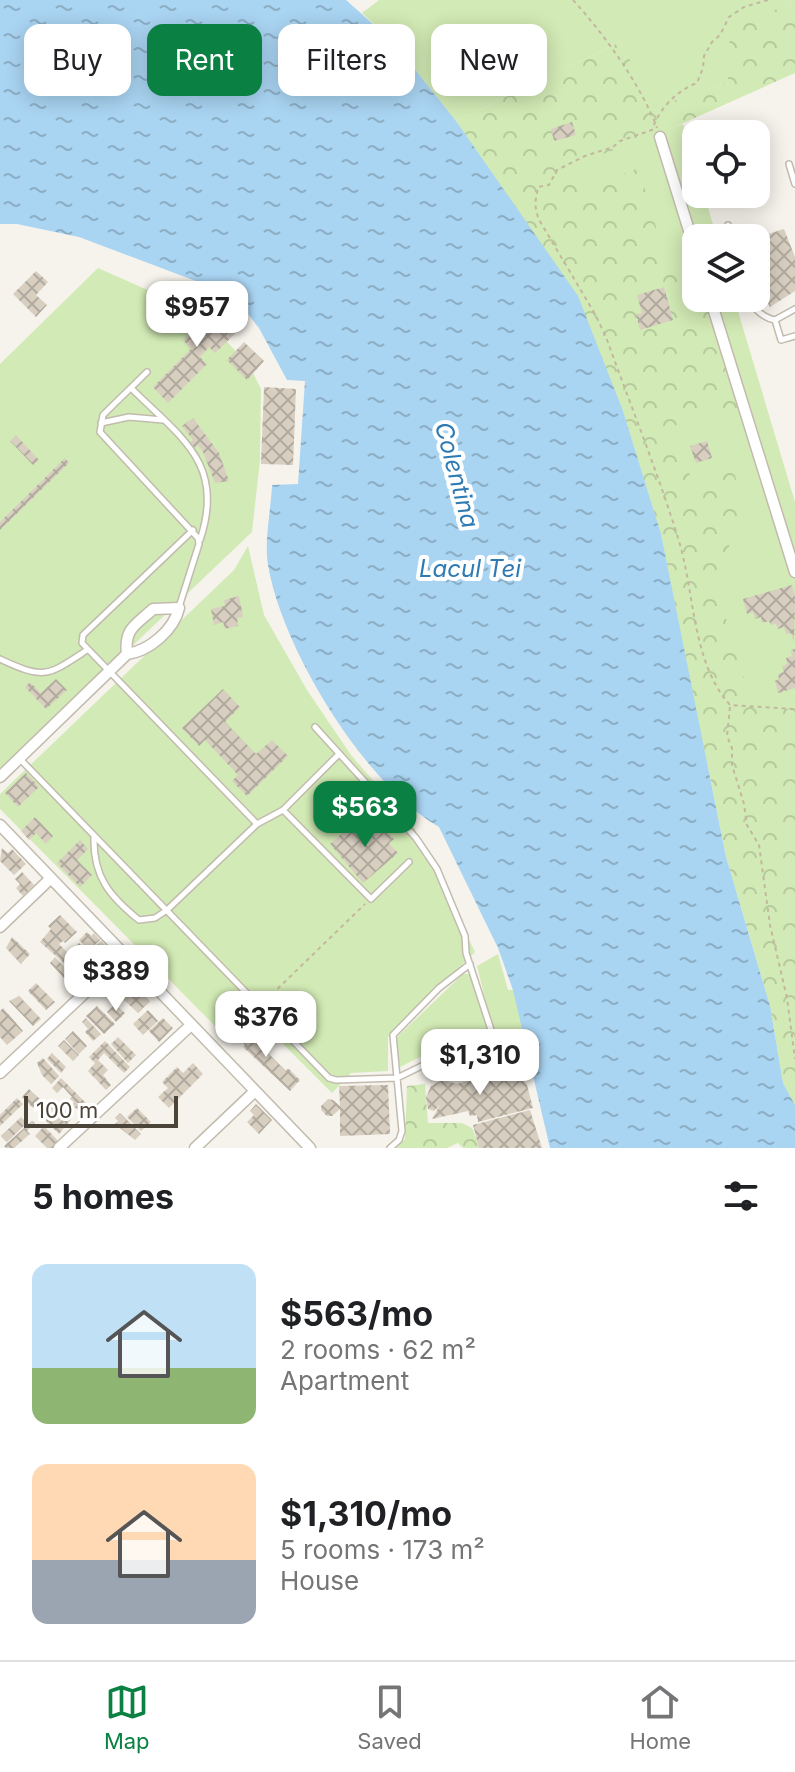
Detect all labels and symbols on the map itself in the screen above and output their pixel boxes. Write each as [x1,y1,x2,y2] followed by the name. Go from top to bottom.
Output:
[150,281,244,349] pin: $957
[429,419,485,531] water label: Colentina
[419,554,522,583] water label: Lacul Tei
[318,781,412,849] pin: $563
[69,945,163,1013] pin: $389
[219,991,313,1059] pin: $376
[415,1029,545,1097] pin: $1,310
[24,1092,178,1128] scale bar

